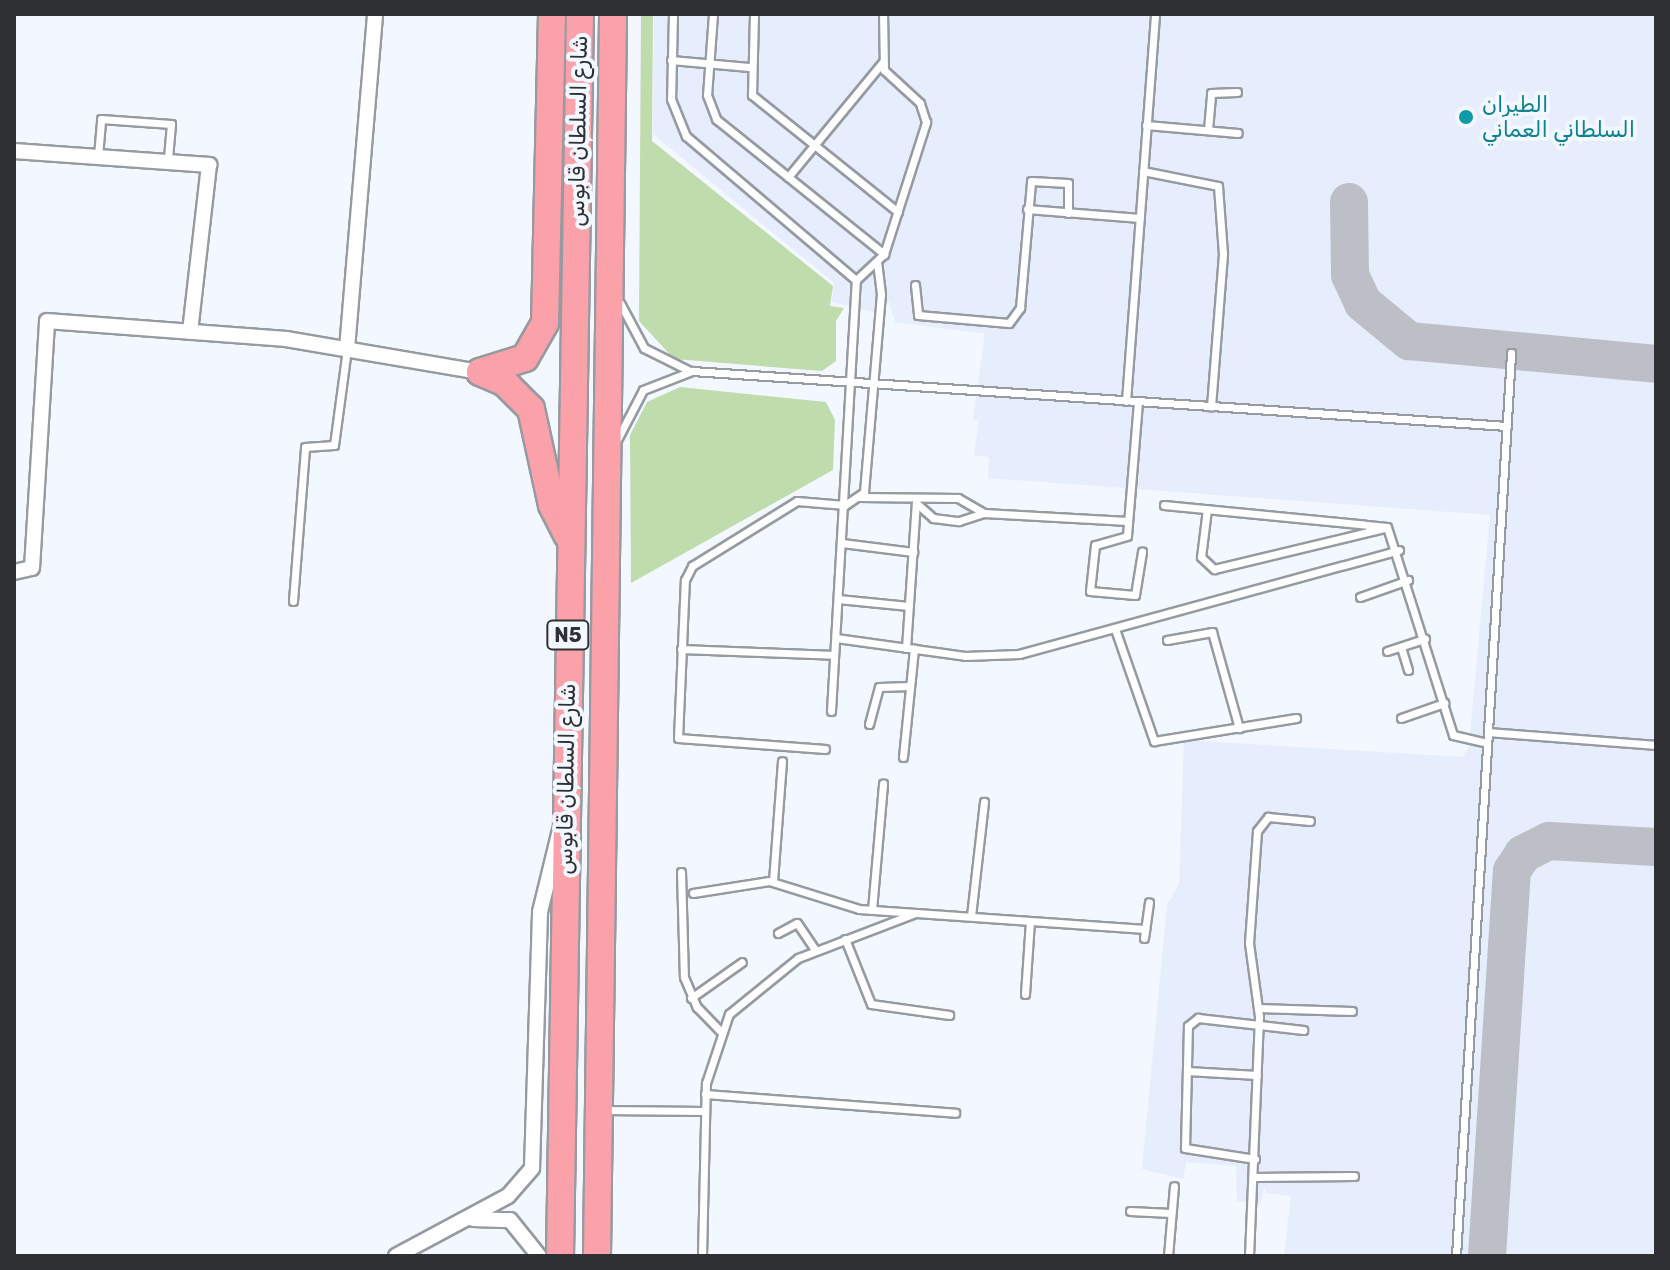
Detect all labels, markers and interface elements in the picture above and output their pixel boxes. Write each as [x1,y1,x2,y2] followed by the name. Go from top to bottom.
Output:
[563,35,593,227] street label: شارع السلطان قابوس
[1482,91,1635,142] place label: الطيران السلطاني العماني
[1457,108,1475,126] marker: الطيران السلطاني العماني
[546,619,590,651] road number: N5
[551,683,581,875] street label: شارع السلطان قابوس

